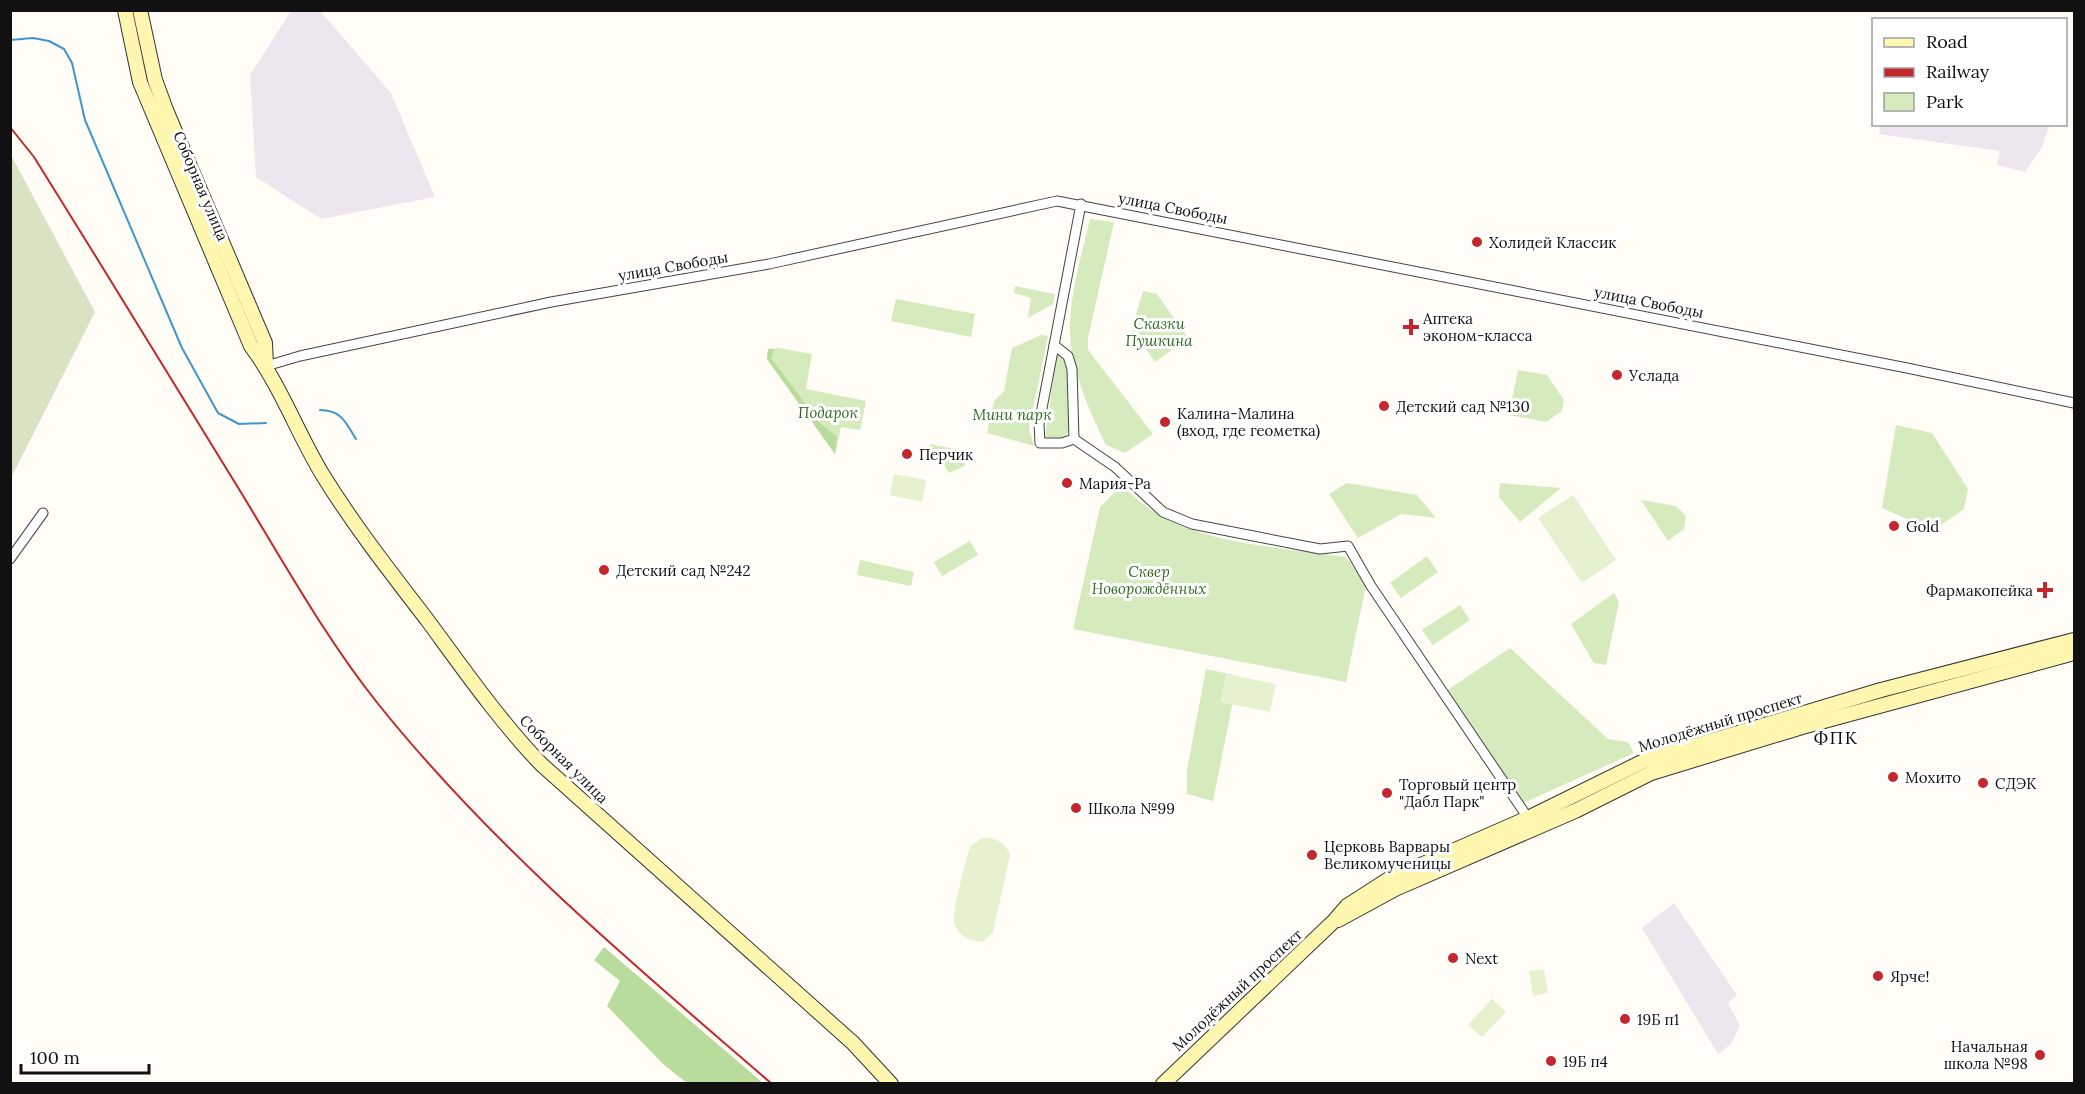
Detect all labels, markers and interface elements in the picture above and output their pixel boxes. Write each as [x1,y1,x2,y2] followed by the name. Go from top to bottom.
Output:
[1872,18,2067,126] legend
[1926,30,1968,53] text: Road
[1926,60,1990,83] text: Railway
[1926,90,1964,113] text: Park
[169,128,233,244] street label: Соборная улица
[1117,188,1229,228] street label: улица Свободы
[1489,233,1616,252] place label: Холидей Классик
[1470,235,1484,249] marker: Холидей Классик
[617,247,729,285] street label: улица Свободы
[1593,282,1705,322] street label: улица Свободы
[1422,309,1533,345] place label: Аптека эконом-класса
[1126,314,1193,350] park label: Сказки Пушкина
[1404,320,1418,334] marker: Аптека эконом-класса
[1628,366,1680,385] place label: Услада
[1610,368,1624,382] marker: Услада
[1396,397,1530,416] place label: Детский сад №130
[1377,399,1391,413] marker: Детский сад №130
[798,403,858,422] park label: Подарок
[1177,404,1320,441] place label: Калина-Малина (вход, где геометка)
[972,405,1052,424] park label: Мини парк
[1158,415,1172,429] marker: Калина-Малина (вход, где геометка)
[919,445,973,464] place label: Перчик
[900,447,914,461] marker: Перчик
[1079,474,1151,493] place label: Мария-Ра
[1060,476,1074,490] marker: Мария-Ра
[1906,517,1939,536] place label: Gold
[1887,519,1901,533] marker: Gold
[616,561,751,580] place label: Детский сад №242
[1092,562,1206,598] park label: Сквер Новорождённых
[597,563,611,577] marker: Детский сад №242
[1926,581,2033,600] place label: Фармакопейка
[2038,583,2052,597] marker: Фармакопейка
[1636,688,1805,756] street label: Молодёжный проспект
[516,711,612,807] street label: Соборная улица
[1813,726,1859,749] district label: ФПК
[1905,768,1961,787] place label: Мохито
[1886,770,1900,784] marker: Мохито
[1995,774,2037,793] place label: СДЭК
[1399,775,1516,811] place label: Торговый центр "Дабл Парк"
[1976,776,1990,790] marker: СДЭК
[1380,786,1394,800] marker: Торговый центр "Дабл Парк"
[1088,799,1175,818] place label: Школа №99
[1069,801,1083,815] marker: Школа №99
[1324,837,1451,873] place label: Церковь Варвары Великомученицы
[1305,848,1319,862] marker: Церковь Варвары Великомученицы
[1168,925,1306,1055] street label: Молодёжный проспект
[1465,949,1498,968] place label: Next
[1446,951,1460,965] marker: Next
[1890,967,1930,986] place label: Ярче!
[1871,969,1885,983] marker: Ярче!
[1637,1010,1679,1029] place label: 19Б п1
[1618,1012,1632,1026] marker: 19Б п1
[21,1037,148,1075] scale bar
[1944,1037,2028,1073] place label: Начальная школа №98
[30,1046,80,1069] text: 100 m
[2033,1048,2047,1062] marker: Начальная школа №98
[1563,1052,1608,1071] place label: 19Б п4
[1544,1054,1558,1068] marker: 19Б п4

